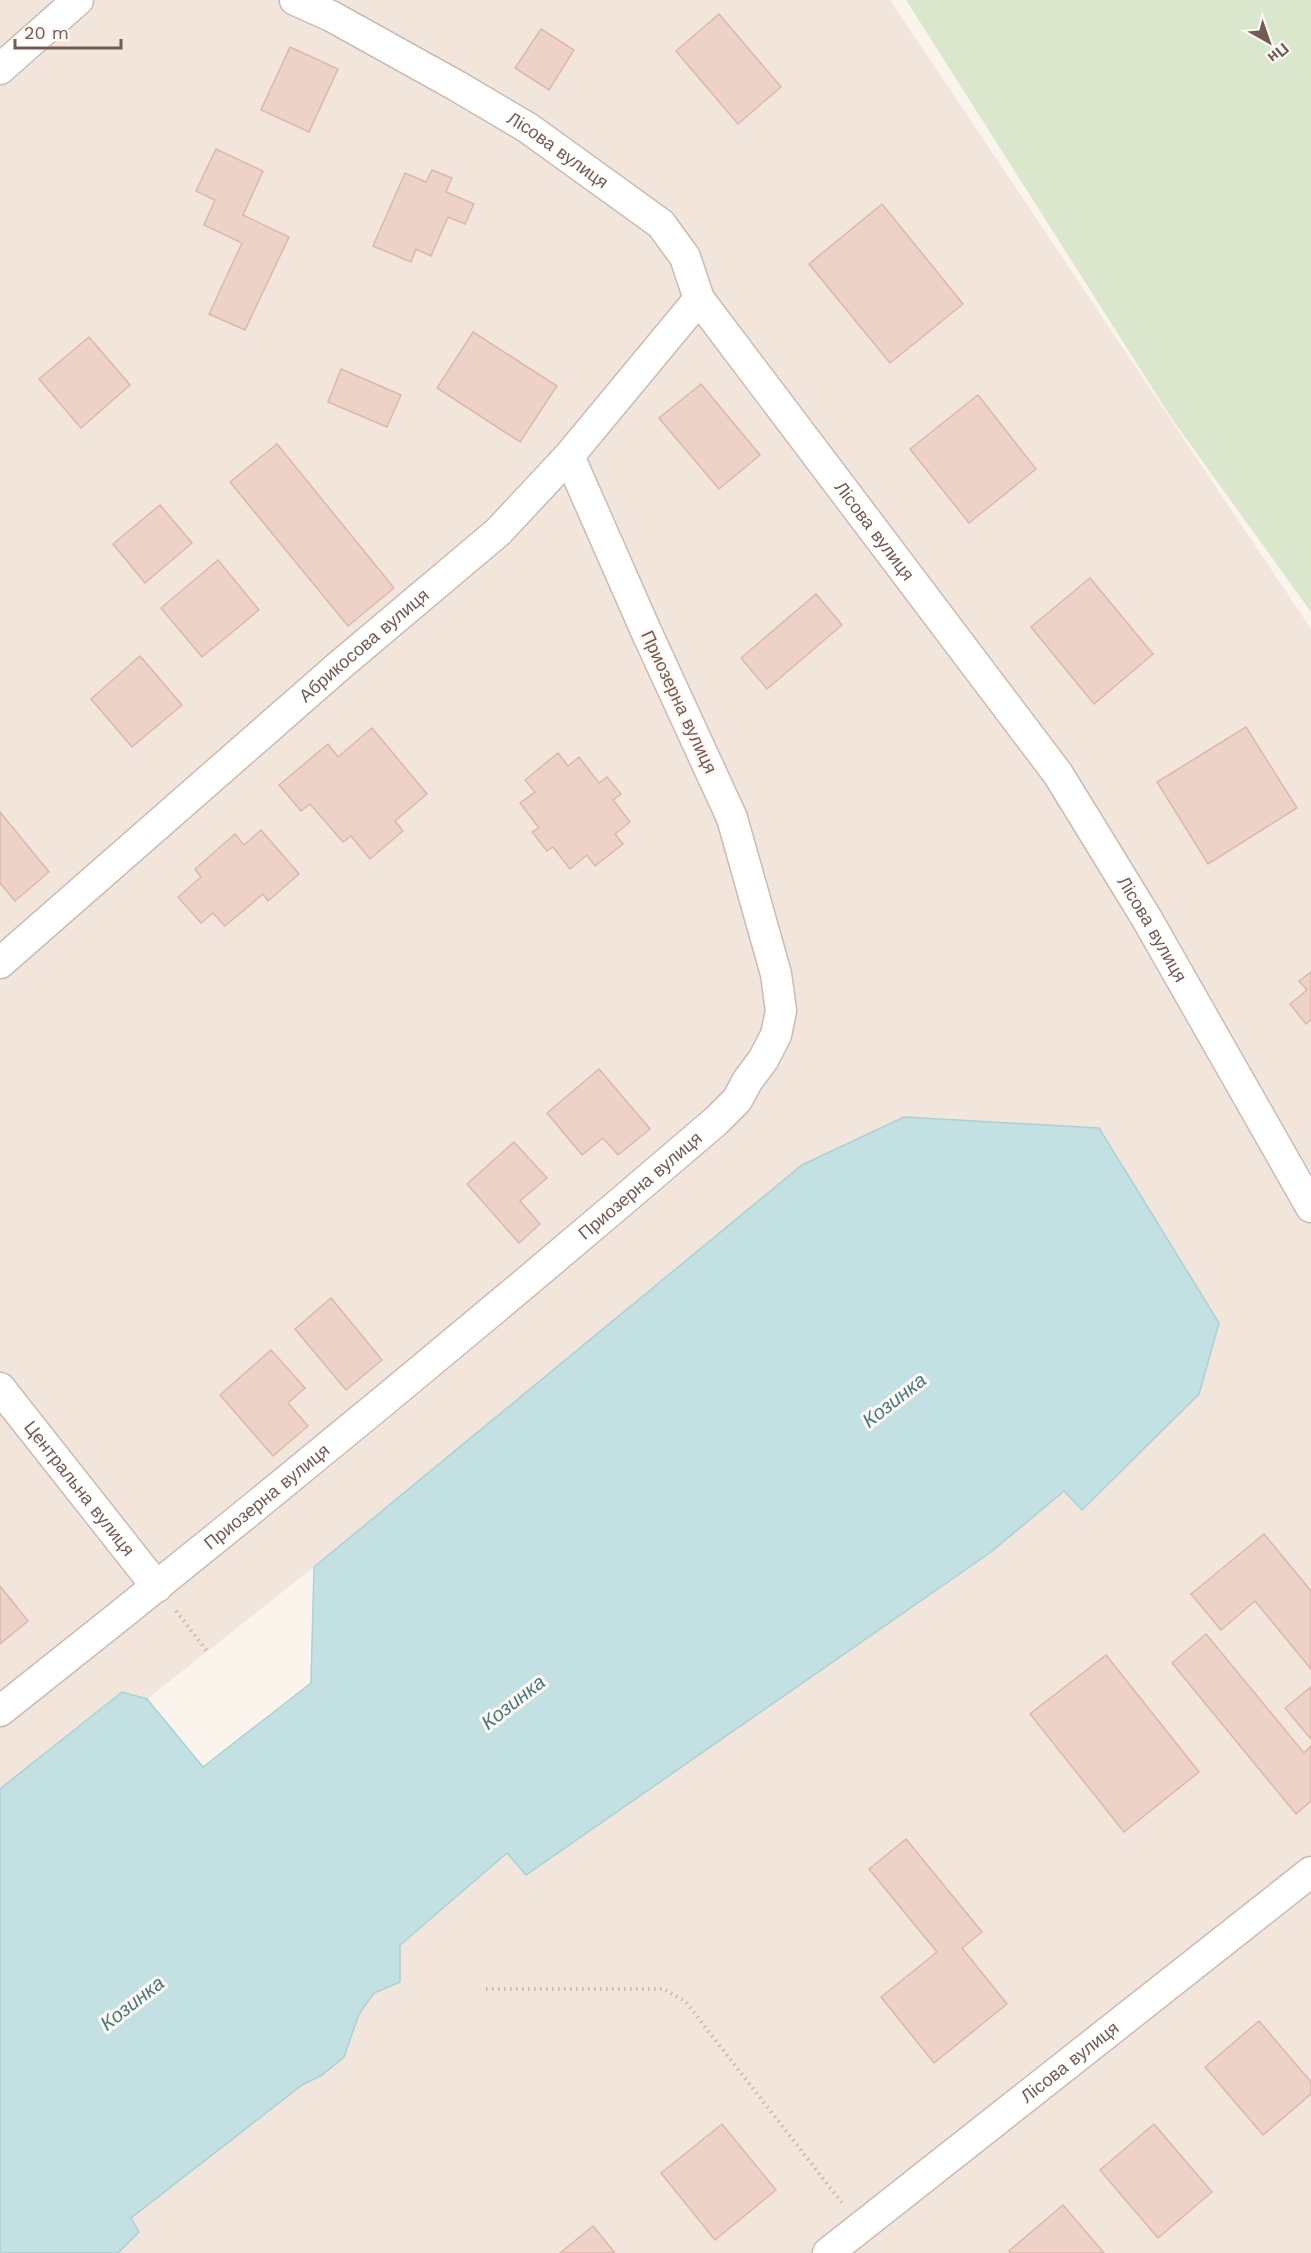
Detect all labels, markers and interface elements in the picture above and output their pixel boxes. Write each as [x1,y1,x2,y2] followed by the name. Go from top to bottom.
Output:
[15,12,122,50] scale bar
[1239,12,1299,72] north arrow
[24,22,69,43] text: 20 m
[1264,39,1293,67] text: Пн
[504,107,613,193] street label: Лісова вулиця
[831,477,919,585] street label: Лісова вулиця
[294,584,433,706] street label: Абрикосова вулиця
[637,627,722,777] street label: Приозерна вулиця
[1113,872,1192,985] street label: Лісова вулиця
[574,1127,706,1244] street label: Приозерна вулиця
[857,1368,931,1432] water label: Козинка
[20,1417,139,1560] street label: Центральна вулиця
[199,1439,333,1554] street label: Приозерна вулиця
[476,1670,550,1734] water label: Козинка
[95,1971,169,2035] water label: Козинка
[1016,2017,1123,2107] street label: Лісова вулиця

